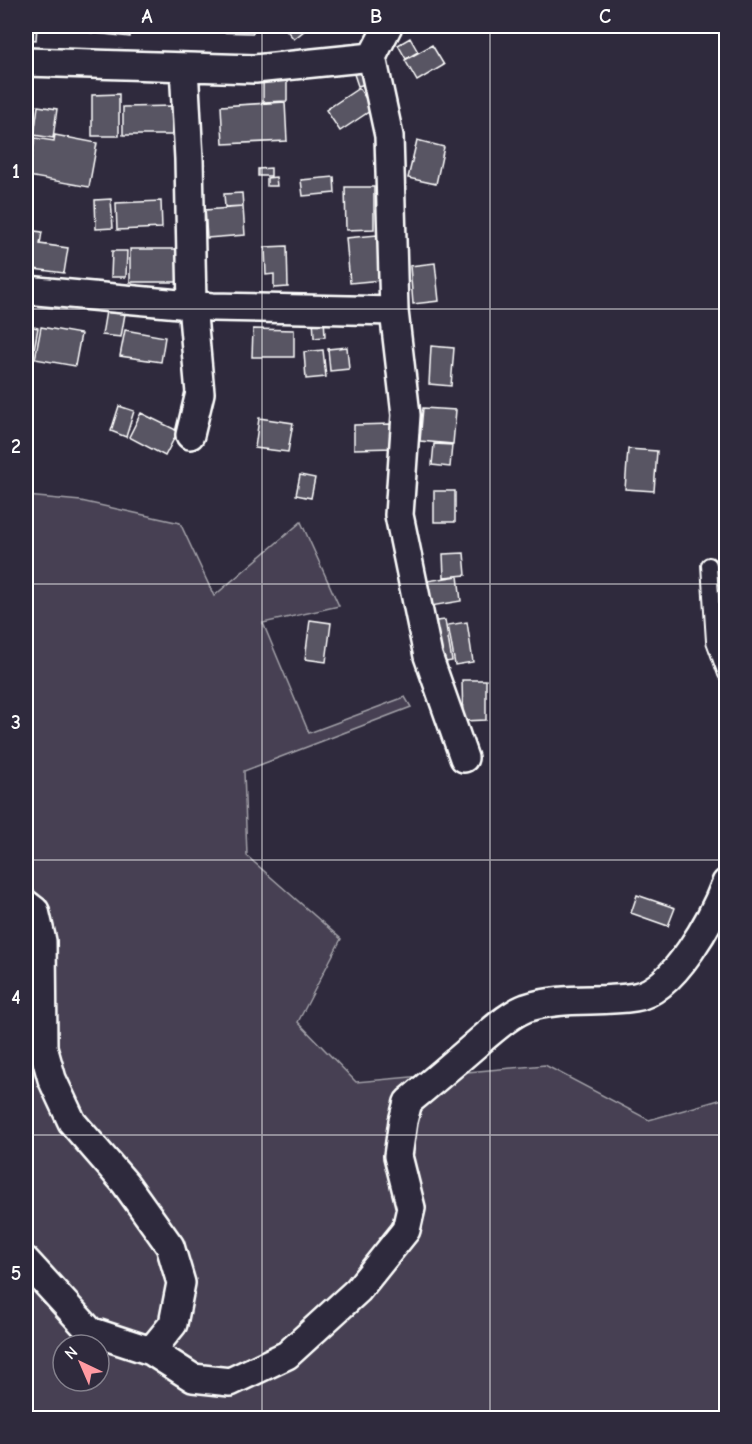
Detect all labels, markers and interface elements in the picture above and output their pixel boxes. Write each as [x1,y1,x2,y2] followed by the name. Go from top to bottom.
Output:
[141,5,153,28] text: A
[370,5,382,28] text: B
[599,5,611,28] text: C
[12,160,20,183] text: 1
[11,435,21,458] text: 2
[11,711,21,734] text: 3
[11,986,21,1009] text: 4
[11,1262,21,1285] text: 5
[51,1333,111,1393] north arrow
[61,1343,81,1363] text: N

